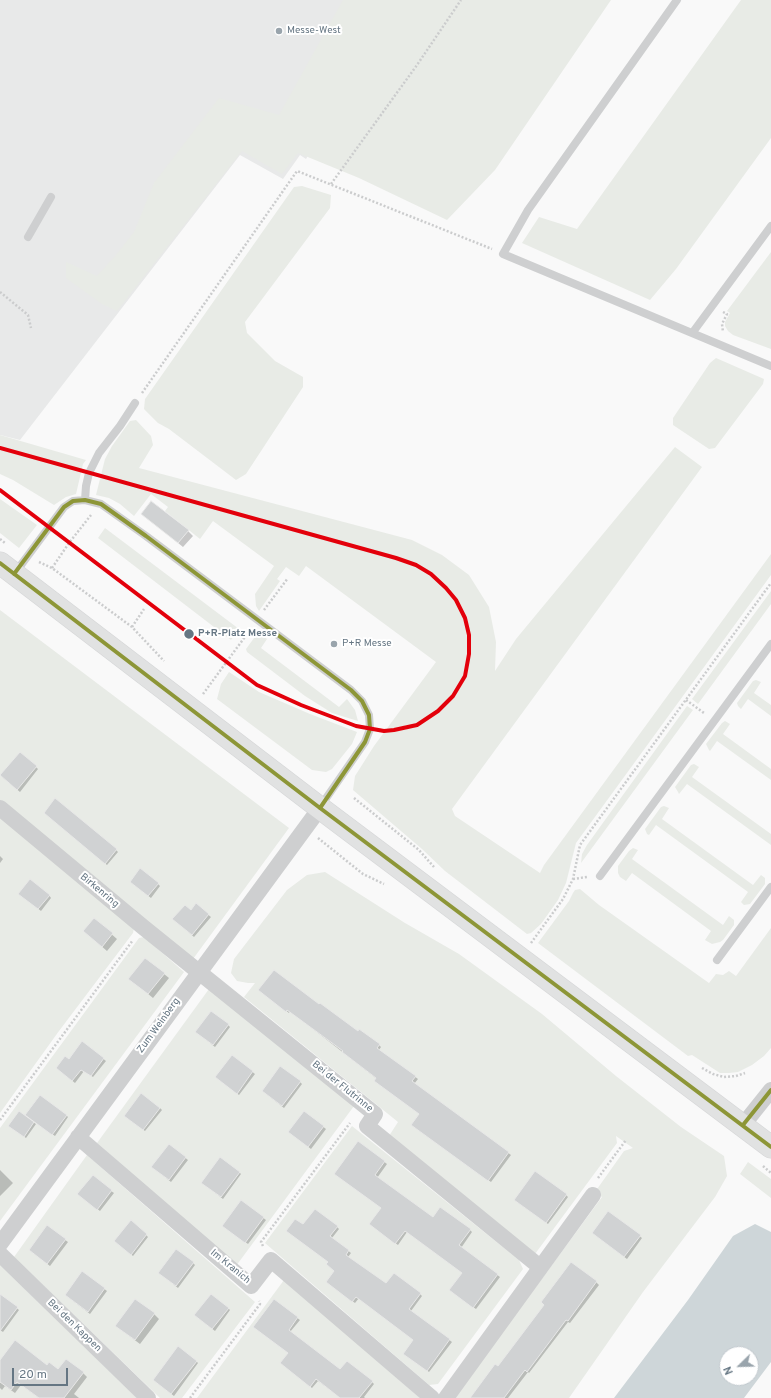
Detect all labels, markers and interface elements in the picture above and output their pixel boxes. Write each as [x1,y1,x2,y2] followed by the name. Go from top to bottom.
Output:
[287,25,341,37] place label: Messe-West
[274,26,284,36] marker: Messe-West
[182,627,196,641] marker: P+R-Platz Messe
[198,628,277,640] place label: P+R-Platz Messe
[342,638,392,650] place label: P+R Messe
[329,639,339,649] marker: P+R Messe
[77,871,121,911] street label: Birkenring
[135,996,183,1056] street label: Zum Weinberg
[309,1059,375,1115] street label: Bei der Flutrinne
[208,1247,252,1287] street label: Im Kranich
[45,1297,103,1355] street label: Bei den Kappen
[719,1346,759,1386] north arrow
[14,1360,70,1386] scale bar
[721,1364,737,1377] text: N
[19,1367,47,1383] text: 20 m

